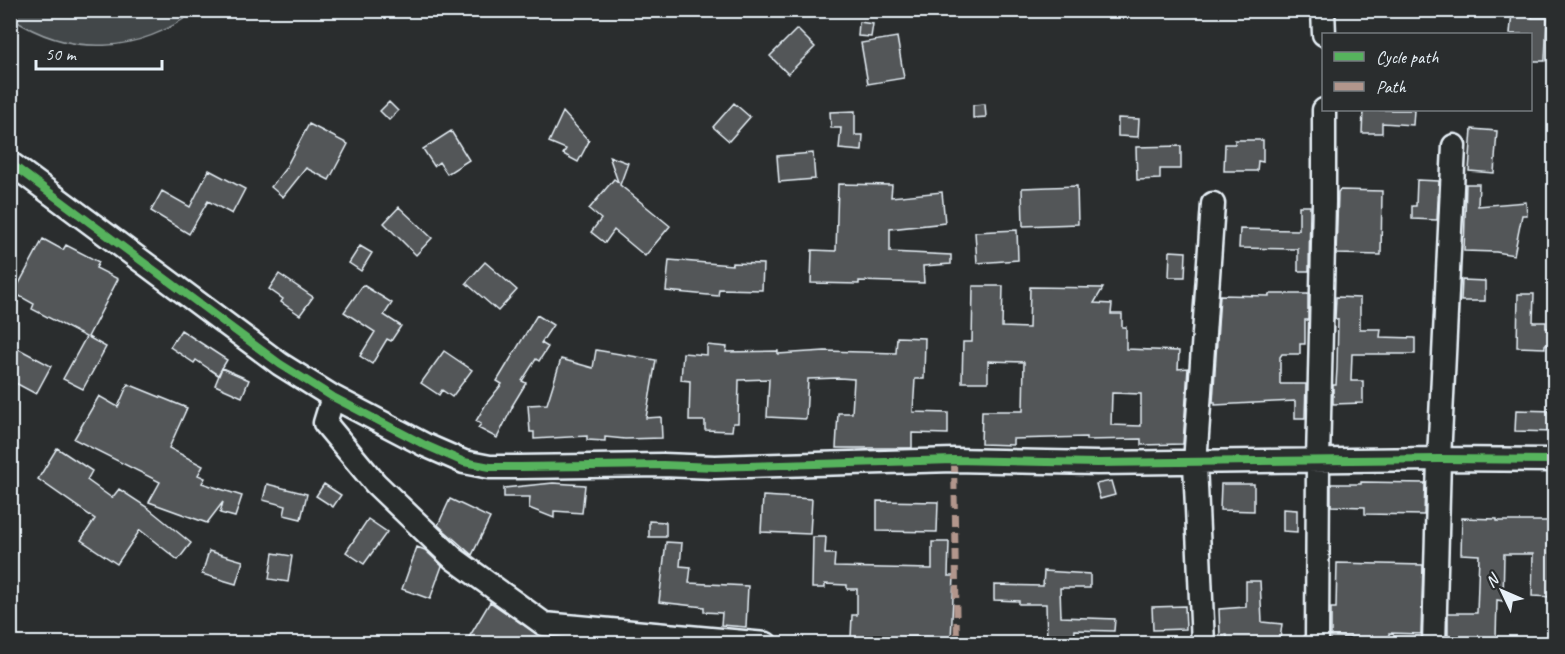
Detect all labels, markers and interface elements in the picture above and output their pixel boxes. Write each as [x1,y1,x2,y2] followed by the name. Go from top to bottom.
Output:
[36,33,162,71] scale bar
[1322,33,1532,111] legend
[45,43,78,65] text: 50 m
[1376,46,1439,68] text: Cycle path
[1376,76,1406,98] text: Path
[1472,561,1532,621] north arrow
[1481,569,1505,592] text: N

